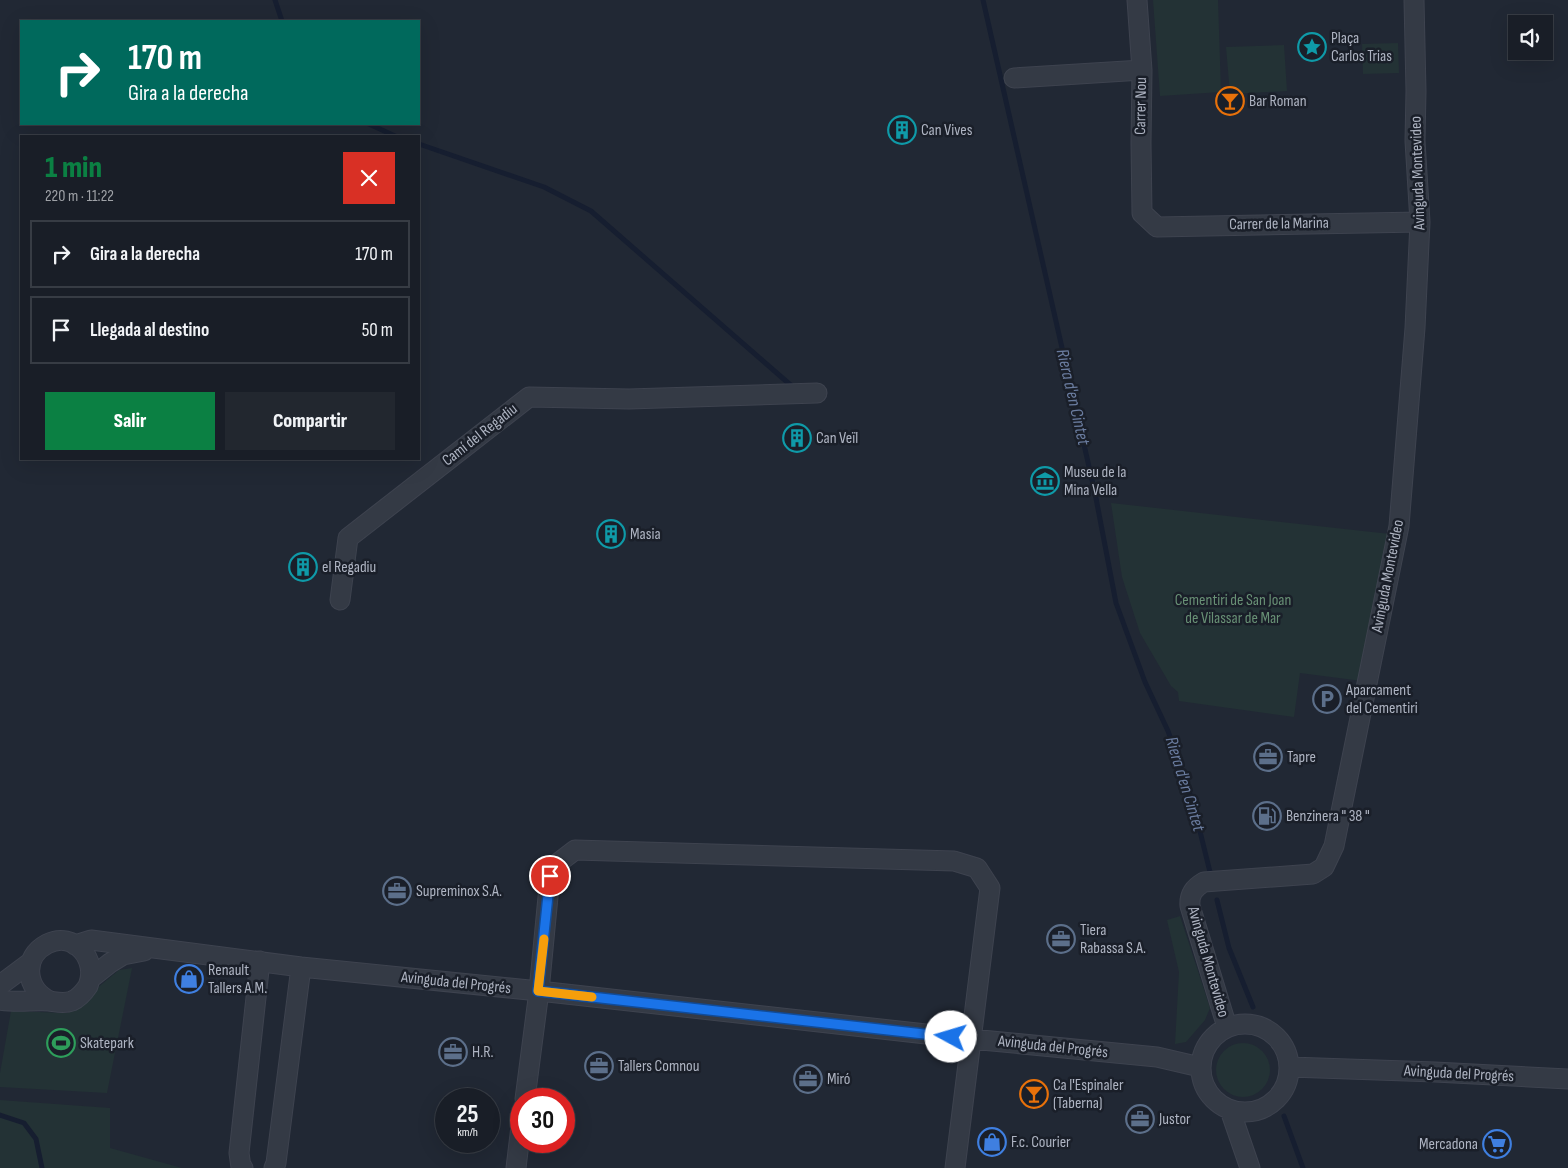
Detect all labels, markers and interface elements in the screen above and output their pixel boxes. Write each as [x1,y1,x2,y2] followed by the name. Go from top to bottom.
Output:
[1508,15,1553,60] map controls
[1508,15,1553,60] button: sound
[1331,29,1392,66] place label: Plaça Carlos Trias
[1297,32,1327,62] place icon: Plaça Carlos Trias
[128,37,202,80] text: 170 m
[45,40,110,105] icon: right
[1131,77,1151,135] street label: Carrer Nou
[128,80,249,107] text: Gira a la derecha
[1215,86,1245,116] bar icon: Bar Roman
[1249,92,1307,111] place label: Bar Roman
[887,115,917,145] building icon: Can Vives
[1407,116,1430,231] street label: Avinguda Montevideo
[921,121,973,140] place label: Can Vives
[45,150,102,186] text: 1 min
[343,152,395,204] button: close
[45,187,114,206] text: 220 m · 11:22
[1229,214,1329,234] street label: Carrer de la Marina
[47,240,75,268] icon: right
[90,243,200,266] text: Gira a la derecha
[355,243,393,266] text: 170 m
[47,316,75,344] icon: arrive
[90,319,209,342] text: Llegada al destino
[362,319,393,342] text: 50 m
[1052,347,1094,448] water label: Riera d'en Cintet
[45,392,215,450] button: Salir
[225,392,395,450] button: Compartir
[439,400,521,470] street label: Camí del Regadiu
[782,423,812,453] building icon: Can Veïl
[816,429,858,448] place label: Can Veïl
[1064,463,1126,500] place label: Museu de la Mina Vella
[1030,466,1060,496] museum icon: Museu de la Mina Vella
[1368,518,1408,635] street label: Avinguda Montevideo
[596,519,626,549] building icon: Masia
[630,525,661,544] place label: Masia
[288,552,318,582] building icon: el Regadiu
[322,558,376,577] place label: el Regadiu
[1175,591,1291,628] park label: Cementiri de San Joan de Vilassar de Mar
[1345,681,1418,718] place label: Aparcament del Cementiri
[1312,684,1342,714] parking icon: Aparcament del Cementiri
[1161,734,1210,835] water label: Riera d'en Cintet
[1253,742,1283,772] office icon: Tapre
[1287,748,1316,767] place label: Tapre
[1252,801,1282,831] fuel station icon: Benzinera " 38 "
[1286,807,1370,826] place label: Benzinera " 38 "
[529,855,571,897] pin
[536,862,564,890] icon: arrive
[382,876,412,906] office icon: Supreminox S.A.
[416,882,502,901] place label: Supreminox S.A.
[1183,904,1233,1020] street label: Avinguda Montevideo
[1080,921,1146,958] place label: Tiera Rabassa S.A.
[1046,924,1076,954] office icon: Tiera Rabassa S.A.
[208,961,267,998] place label: Renault Tallers A.M.
[174,964,204,994] shop icon: Renault Tallers A.M.
[399,968,512,998] street label: Avinguda del Progrés
[924,1010,976,1062] position arrow
[46,1028,76,1058] sports icon: Skatepark
[996,1032,1109,1062] street label: Avinguda del Progrés
[80,1034,134,1053] place label: Skatepark
[438,1037,468,1067] office icon: H.R.
[472,1043,494,1062] place label: H.R.
[584,1051,614,1081] office icon: Tallers Comnou
[618,1057,699,1076] place label: Tallers Comnou
[1402,1062,1515,1086] street label: Avinguda del Progrés
[793,1064,823,1094] office icon: Miró
[827,1070,850,1089] place label: Miró
[1053,1076,1124,1113] place label: Ca l'Espinaler (Taberna)
[1019,1079,1049,1109] bar icon: Ca l'Espinaler (Taberna)
[510,1088,575,1153] speed limit sign: 30
[457,1099,478,1130] text: 25
[1125,1104,1155,1134] office icon: Justor
[1158,1110,1191,1129] place label: Justor
[457,1125,478,1140] text: km/h
[977,1127,1007,1157] shop icon: F.c. Courier
[1482,1129,1512,1159] supermarket icon: Mercadona
[1011,1133,1071,1152] place label: F.c. Courier
[1419,1135,1478,1154] place label: Mercadona

